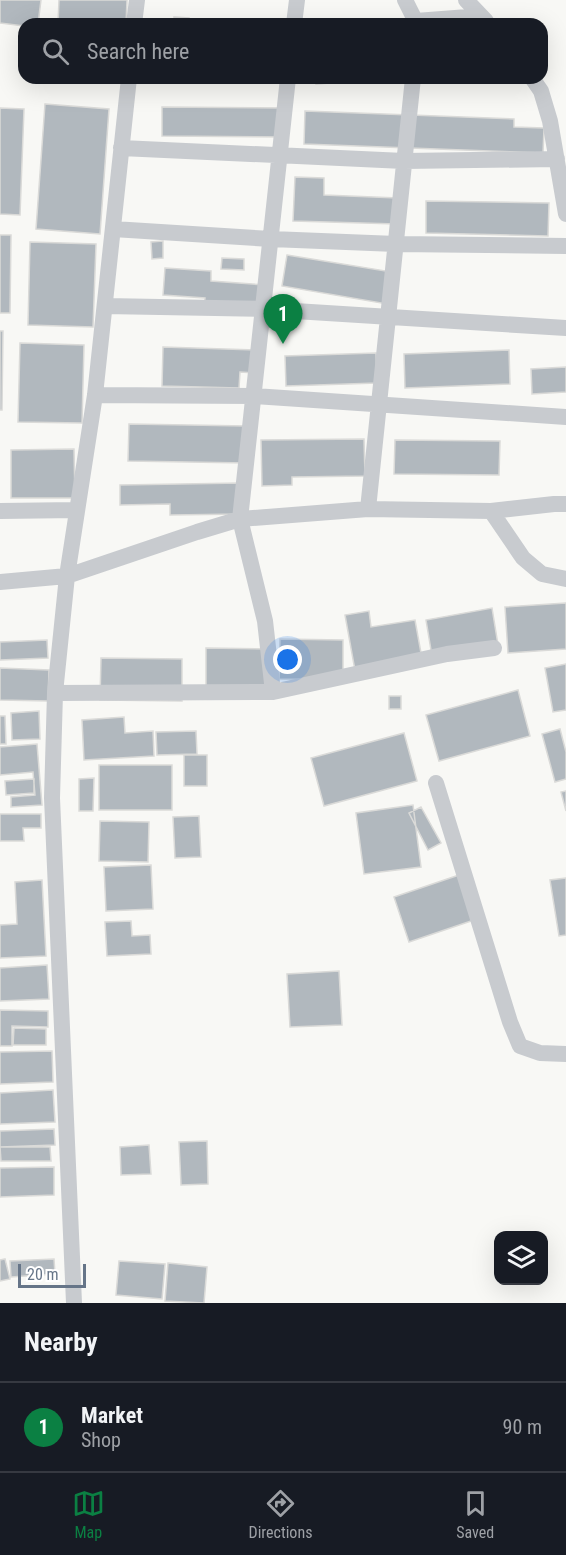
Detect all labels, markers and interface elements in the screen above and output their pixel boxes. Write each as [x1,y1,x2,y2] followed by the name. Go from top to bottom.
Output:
[18,18,548,84] search box
[39,35,72,68] icon: search
[87,39,189,64] text: Search here
[264,294,302,344] pin: 1
[273,645,302,674] your location
[494,1231,548,1285] map controls
[494,1231,548,1285] button: layers
[18,1261,86,1288] scale bar
[27,1265,59,1284] text: 20 m
[24,1327,98,1357] text: Nearby
[81,1403,143,1428] text: Market
[38,1415,49,1439] text: 1
[503,1415,542,1439] text: 90 m
[81,1428,121,1452] text: Shop
[72,1487,105,1542] tab: Map
[249,1487,312,1542] tab: Directions
[456,1487,494,1542] tab: Saved

